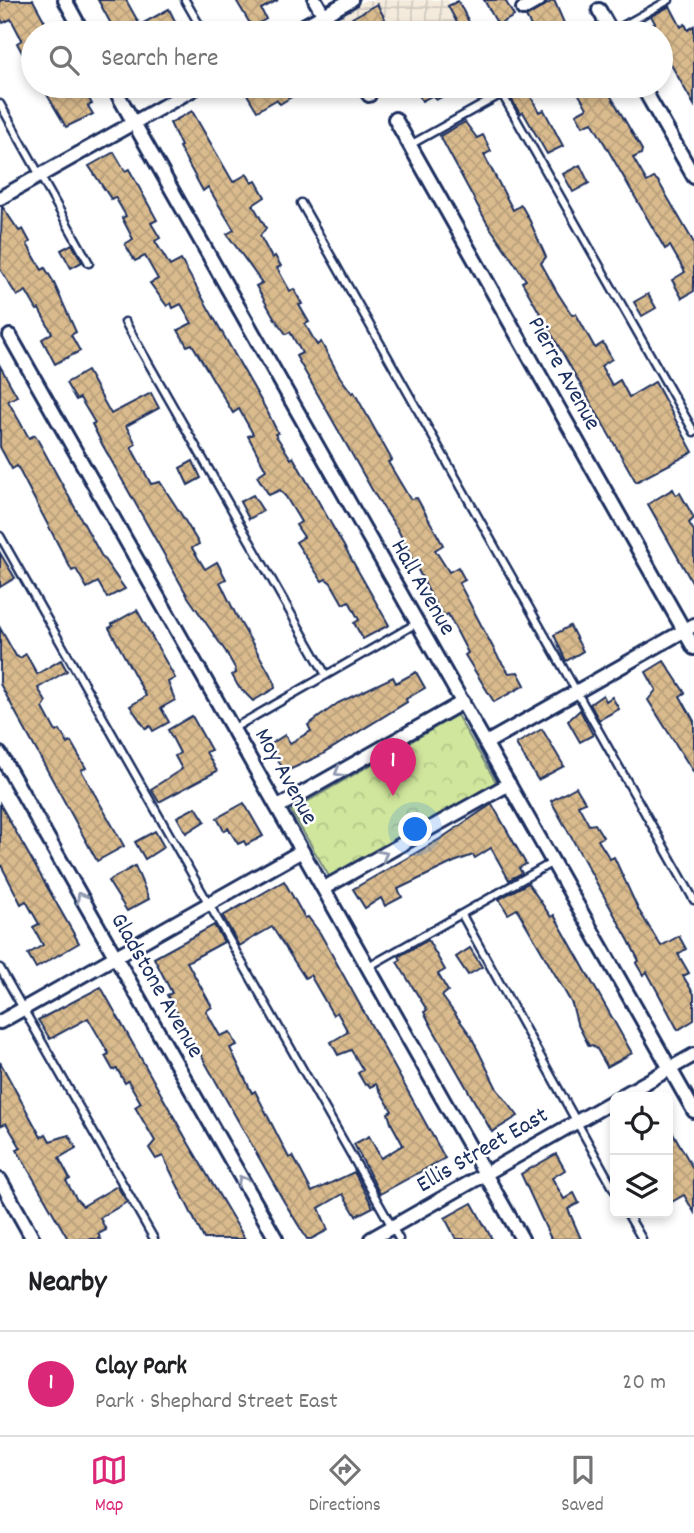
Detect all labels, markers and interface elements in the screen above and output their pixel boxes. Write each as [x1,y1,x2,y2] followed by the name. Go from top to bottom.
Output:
[21,21,673,98] search box
[45,41,83,79] icon: search
[101,41,219,78] text: Search here
[518,311,608,437] street label: Pierre Avenue
[381,534,463,642] street label: Hall Avenue
[245,723,325,831] street label: Moy Avenue
[370,738,416,796] pin: 1
[334,764,347,777] one-way arrow
[398,812,432,846] your location
[376,850,388,863] one-way arrow
[76,892,89,904] one-way arrow
[101,907,211,1065] street label: Gladstone Avenue
[610,1092,673,1218] map controls
[610,1092,673,1155] button: locate
[411,1099,555,1203] street label: Ellis Street East
[610,1155,673,1218] button: layers
[237,1174,250,1187] one-way arrow
[28,1263,106,1306] text: Nearby
[95,1349,187,1386] text: Clay Park
[48,1367,54,1400] text: 1
[622,1367,666,1400] text: 20 m
[95,1386,338,1419] text: Park · Shephard Street East
[90,1451,128,1520] tab: Map
[309,1451,381,1520] tab: Directions
[561,1451,604,1520] tab: Saved

